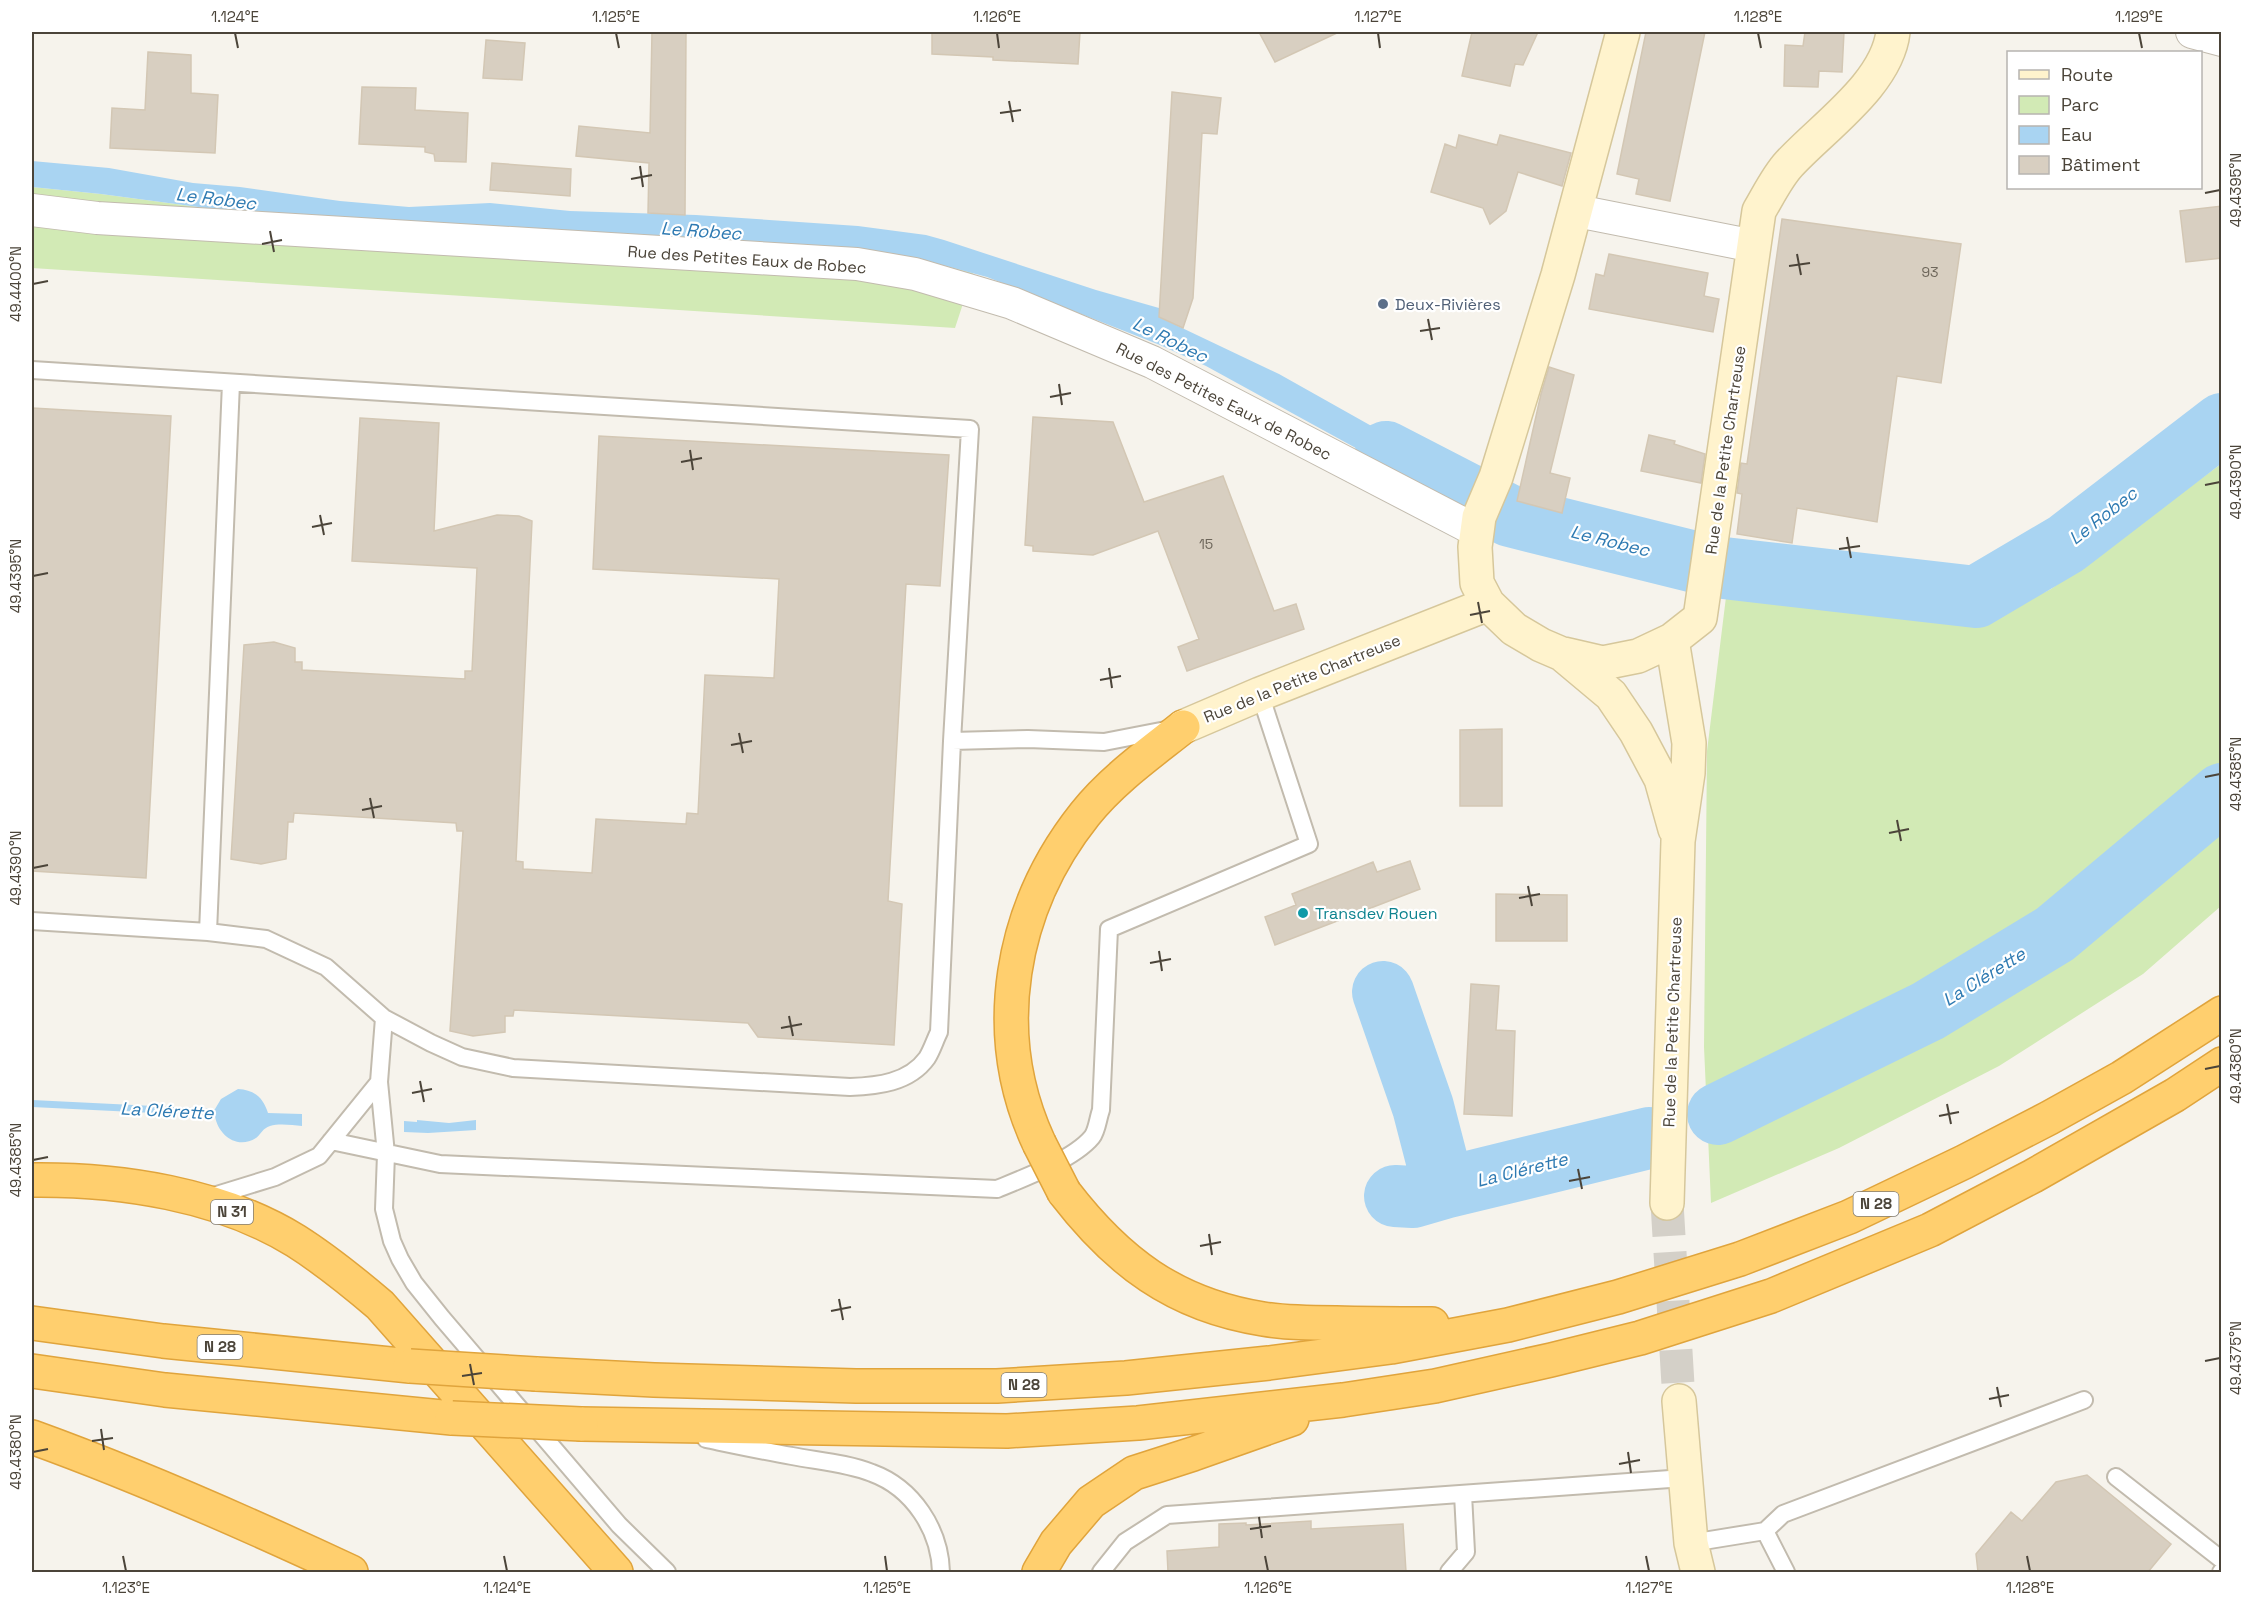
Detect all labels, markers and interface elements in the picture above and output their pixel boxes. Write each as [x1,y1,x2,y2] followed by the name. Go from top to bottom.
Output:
[211,7,259,26] text: 1.124°E
[592,7,640,26] text: 1.125°E
[973,7,1021,26] text: 1.126°E
[1354,7,1402,26] text: 1.127°E
[1734,7,1782,26] text: 1.128°E
[2115,7,2163,26] text: 1.129°E
[2007,51,2202,189] legend
[2061,63,2113,86] text: Route
[2061,93,2099,116] text: Parc
[2061,123,2092,146] text: Eau
[2061,153,2141,176] text: Bâtiment
[2226,153,2245,227] text: 49.4395°N
[175,182,259,215] water label: Le Robec
[660,216,743,245] water label: Le Robec
[627,241,867,278] street label: Rue des Petites Eaux de Robec
[6,246,25,322] text: 49.4400°N
[1921,263,1939,281] house number: 93
[1395,294,1501,315] place label: Deux-Rivières
[1376,297,1390,311] marker: Deux-Rivières
[1129,312,1213,368] water label: Le Robec
[1112,338,1335,465] street label: Rue des Petites Eaux de Robec
[1700,344,1751,556] street label: Rue de la Petite Chartreuse
[2226,444,2245,520] text: 49.4390°N
[2064,481,2142,549] water label: Le Robec
[1568,520,1653,562] water label: Le Robec
[1199,535,1213,553] house number: 15
[6,539,25,613] text: 49.4395°N
[1201,629,1404,728] street label: Rue de la Petite Chartreuse
[2226,737,2245,811] text: 49.4385°N
[6,830,25,906] text: 49.4390°N
[1315,903,1438,924] place label: Transdev Rouen
[1296,906,1310,920] marker: Transdev Rouen
[1658,916,1687,1128] street label: Rue de la Petite Chartreuse
[1938,941,2031,1011] water label: La Clérette
[2226,1028,2245,1104] text: 49.4380°N
[120,1097,216,1124] water label: La Clérette
[6,1123,25,1197] text: 49.4385°N
[1474,1147,1571,1192] water label: La Clérette
[1854,1192,1898,1216] road number: N 28
[211,1200,253,1224] road number: N 31
[2226,1321,2245,1395] text: 49.4375°N
[198,1335,242,1359] road number: N 28
[1002,1373,1046,1397] road number: N 28
[6,1414,25,1490] text: 49.4380°N
[102,1578,150,1597] text: 1.123°E
[483,1578,531,1597] text: 1.124°E
[863,1578,911,1597] text: 1.125°E
[1244,1578,1292,1597] text: 1.126°E
[1625,1578,1673,1597] text: 1.127°E
[2006,1578,2054,1597] text: 1.128°E

